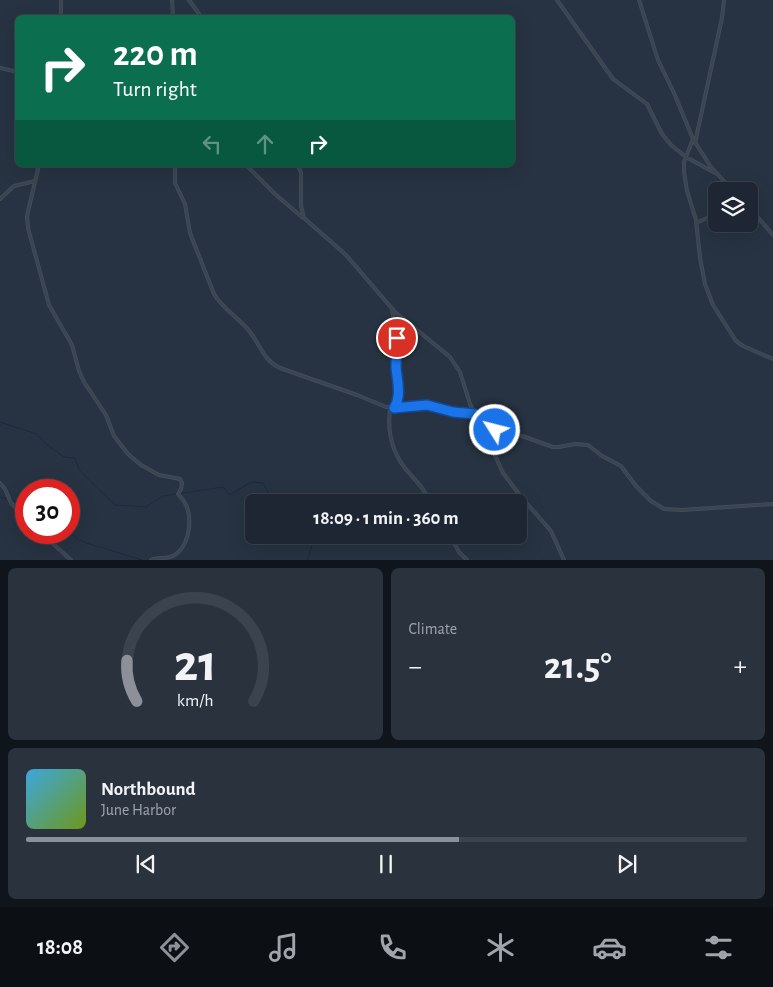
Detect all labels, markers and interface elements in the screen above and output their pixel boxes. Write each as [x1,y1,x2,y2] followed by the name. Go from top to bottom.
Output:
[30,35,95,100] icon: right
[113,37,198,72] text: 220 m
[113,78,197,100] text: Turn right
[198,130,226,158] icon: left
[251,130,279,158] icon: ahead
[304,130,332,158] icon: right
[708,182,758,232] map controls
[708,182,758,232] button: layers
[376,317,418,359] pin
[383,324,411,352] icon: arrive
[468,403,520,455] position arrow
[15,479,80,544] speed limit sign: 30
[313,509,459,528] text: 18:09 · 1 min · 360 m
[409,621,457,637] text: Climate
[174,638,217,690] text: 21
[544,648,612,686] text: 21.5°
[409,653,422,681] text: −
[734,653,747,681] text: +
[177,692,214,710] text: km/h
[101,780,196,799] text: Northbound
[101,802,176,818] text: June Harbor
[132,850,160,878] icon: previous
[372,850,400,878] icon: pause
[613,850,641,878] icon: next
[157,930,192,965] icon: directions
[266,930,301,965] icon: music
[375,930,410,965] icon: phone
[483,930,518,965] icon: climate
[592,930,627,965] icon: car
[701,930,736,965] icon: filters
[37,936,83,958] text: 18:08

